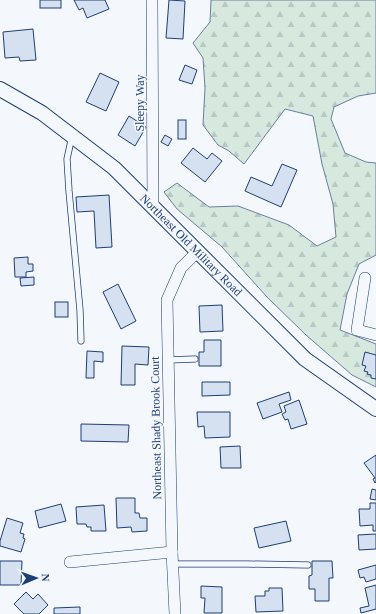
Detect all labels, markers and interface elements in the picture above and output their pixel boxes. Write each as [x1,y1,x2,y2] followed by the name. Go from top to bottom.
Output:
[133,74,147,132] street label: Sleepy Way
[137,191,245,299] street label: Northeast Old Military Road
[148,356,164,500] street label: Northeast Shady Brook Court
[16,558,56,598] north arrow
[40,573,52,582] text: N

